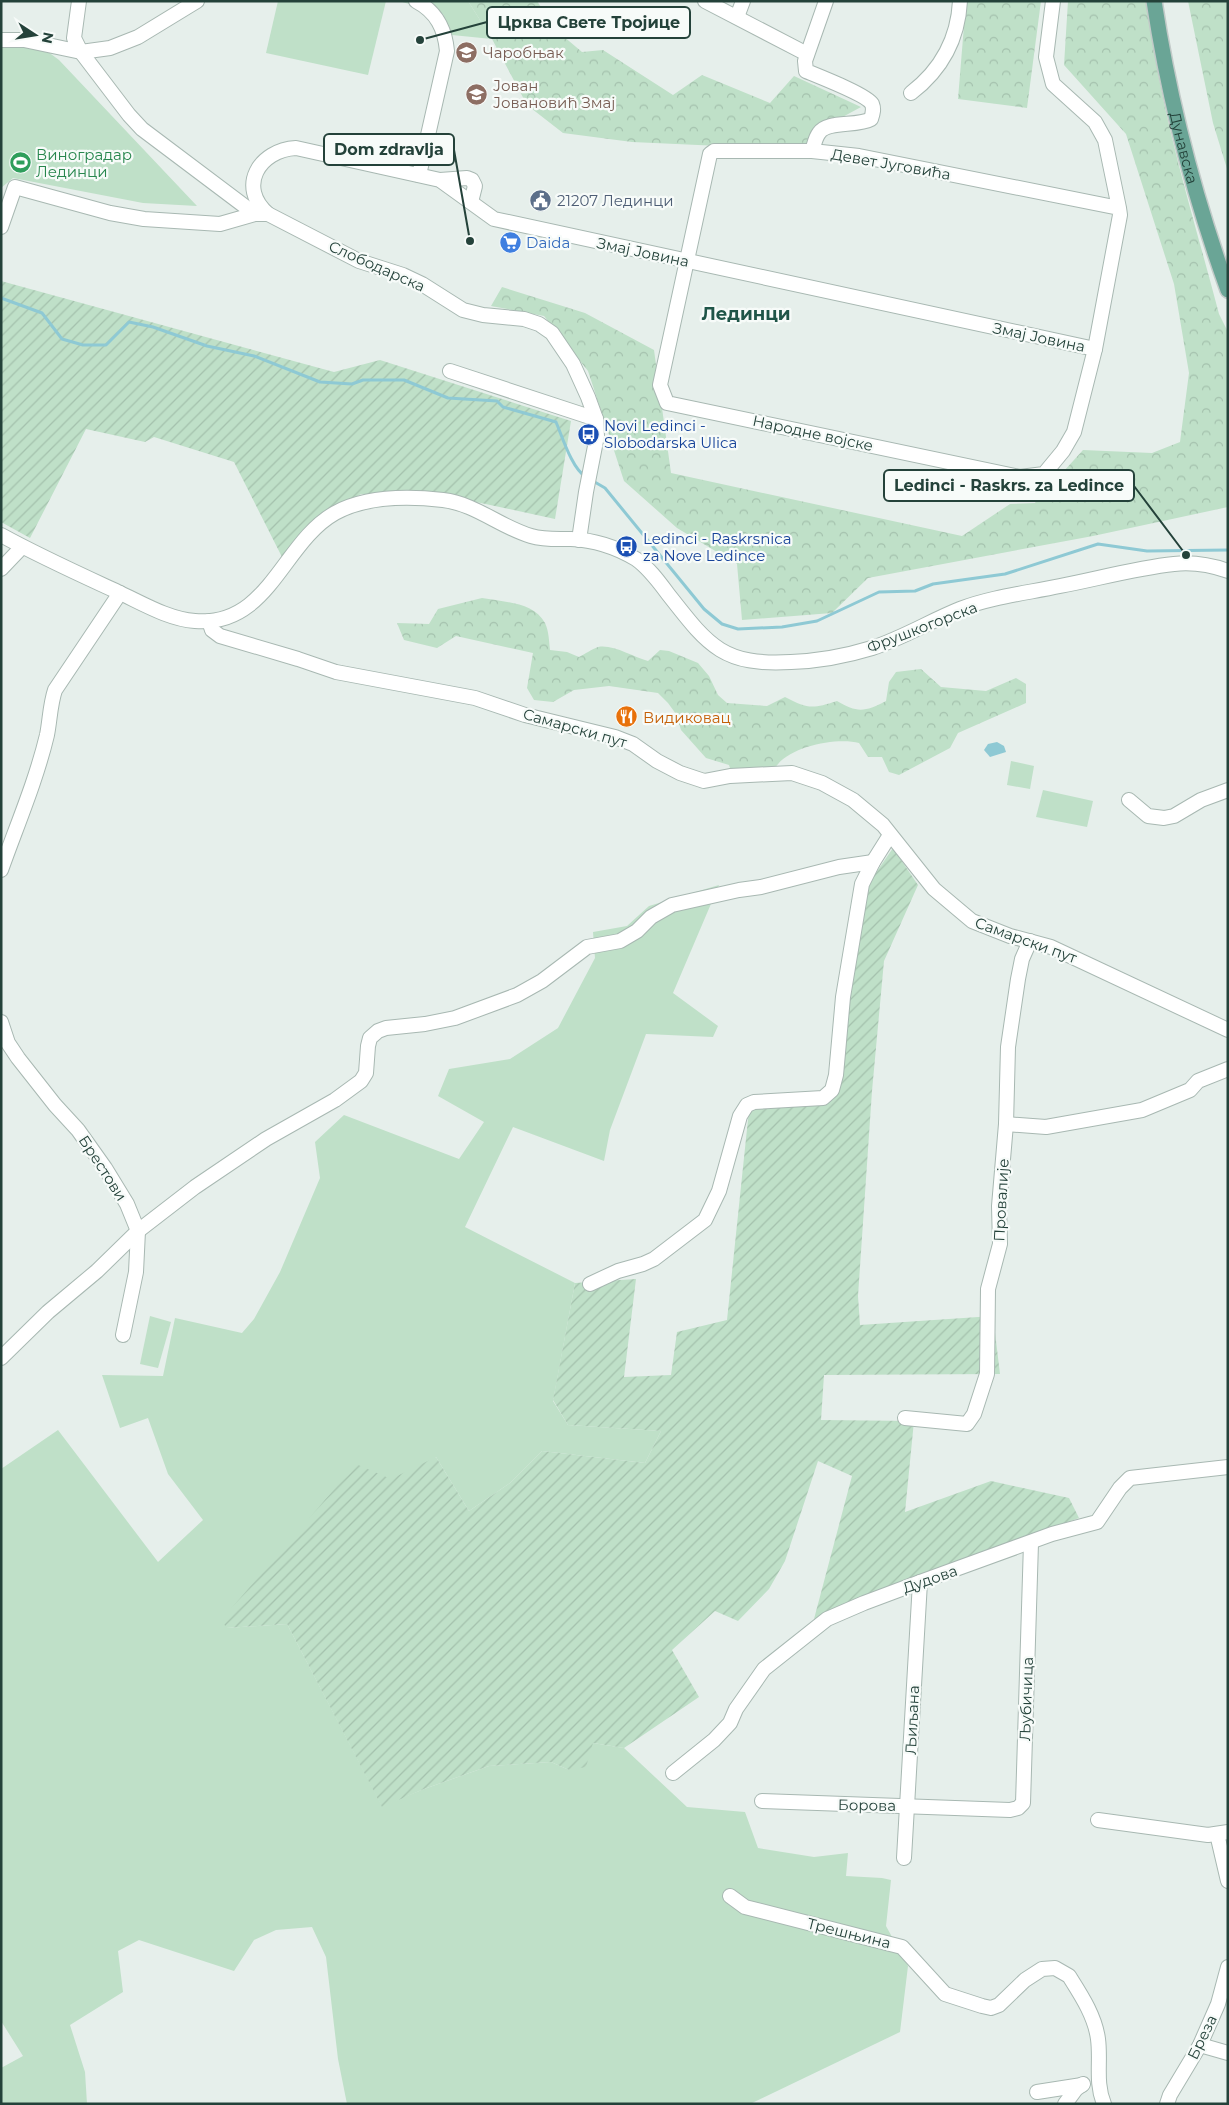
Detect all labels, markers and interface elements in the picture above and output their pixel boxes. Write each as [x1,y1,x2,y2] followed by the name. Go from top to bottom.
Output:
[487,7,690,38] callout: Црква Свете Тројице
[10,10,60,60] north arrow
[498,13,680,32] text: Црква Свете Тројице
[38,30,58,45] text: N
[455,40,479,64] school or university icon: Чаробњак
[483,43,564,62] place label: Чаробњак
[493,76,615,112] place label: Јован Јовановић Змај
[465,82,489,106] school or university icon: Јован Јовановић Змај
[1166,110,1203,186] street label: Дунавска
[324,134,454,165] callout: Dom zdravlja
[334,140,444,159] text: Dom zdravlja
[830,144,952,184] street label: Девет Југовића
[36,145,132,181] place label: Виноградар Лединци
[8,151,32,175] sports icon: Виноградар Лединци
[529,188,553,212] public building icon: 21207 Лединци
[557,191,674,210] place label: 21207 Лединци
[498,230,522,254] supermarket icon: Daida
[526,233,570,252] place label: Daida
[595,233,691,271] street label: Змај Јовина
[326,236,428,296] street label: Слободарска
[701,303,791,325] district label: Лединци
[991,318,1087,356] street label: Змај Јовина
[751,411,875,455] street label: Народне војске
[604,416,737,452] place label: Novi Ledinci - Slobodarska Ulica
[576,422,600,446] bus stop icon: Novi Ledinci - Slobodarska Ulica
[884,470,1134,501] callout: Ledinci - Raskrs. za Ledince
[894,476,1124,495] text: Ledinci - Raskrs. za Ledince
[643,529,792,565] place label: Ledinci - Raskrsnica za Nove Ledince
[615,535,639,559] bus stop icon: Ledinci - Raskrsnica za Nove Ledince
[864,597,980,657] street label: Фрушкогорска
[521,704,630,752] street label: Самарски пут
[615,705,639,729] restaurant icon: Видиковац
[643,708,731,727] place label: Видиковац
[972,913,1080,968] street label: Самарски пут
[75,1132,131,1204] street label: Брестови
[989,1158,1013,1242] street label: Провалије
[900,1561,960,1597] street label: Дудова
[1015,1657,1037,1741] street label: Љубичица
[901,1685,923,1755] street label: Љиљана
[838,1795,896,1815] street label: Борова
[805,1913,893,1953] street label: Трешњина
[1183,2012,1221,2062] street label: Бреза

